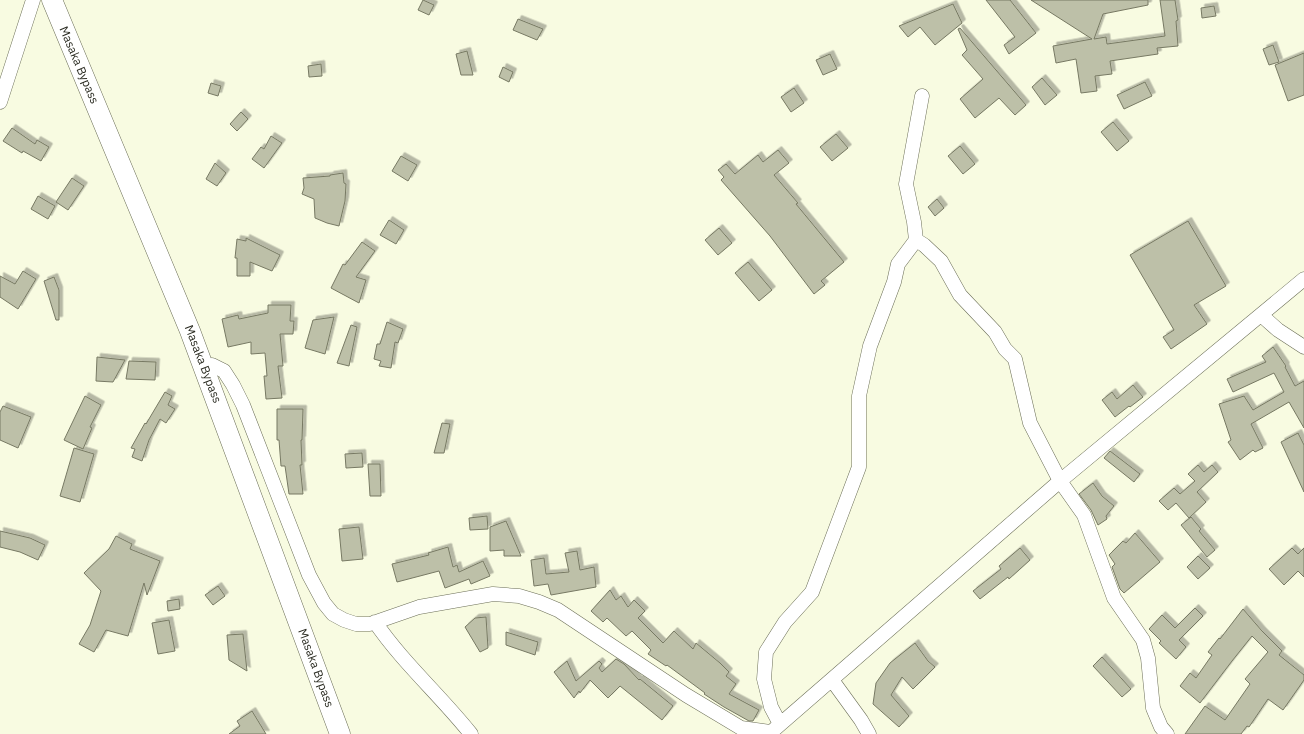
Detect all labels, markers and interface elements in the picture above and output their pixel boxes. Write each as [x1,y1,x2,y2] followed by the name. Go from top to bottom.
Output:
[56,24,103,106] street label: Masaka Bypass
[182,323,225,405] street label: Masaka Bypass
[295,626,338,709] street label: Masaka Bypass

